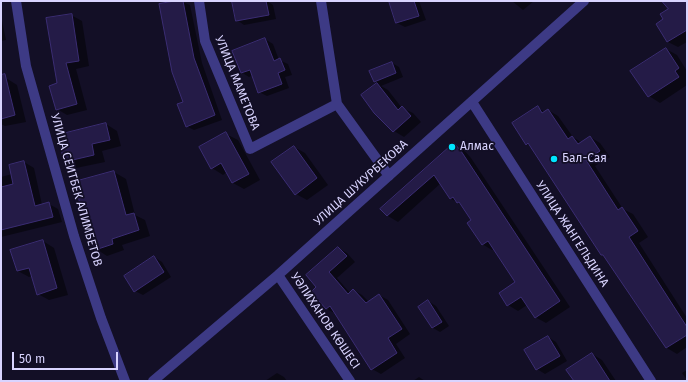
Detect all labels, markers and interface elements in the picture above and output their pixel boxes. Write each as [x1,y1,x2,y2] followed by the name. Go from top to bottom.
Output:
[211,34,263,132] street label: УЛИЦА МАМЕТОВА
[47,112,105,268] street label: УЛИЦА СЕИТБЕК АЛИМБЕТОВ
[311,137,411,229] street label: УЛИЦА ШУКУРБЕКОВА
[460,140,494,154] place label: Алмас
[447,142,457,152] marker: Алмас
[562,152,607,166] place label: Бал-Сая
[549,154,559,164] marker: Бал-Сая
[532,178,612,290] street label: УЛИЦА ЖАНГЕЛЬДИНА
[287,270,363,372] street label: УӘЛИХАНОВ КӨШЕСІ
[14,344,120,370] scale bar
[19,352,45,366] text: 50 m

